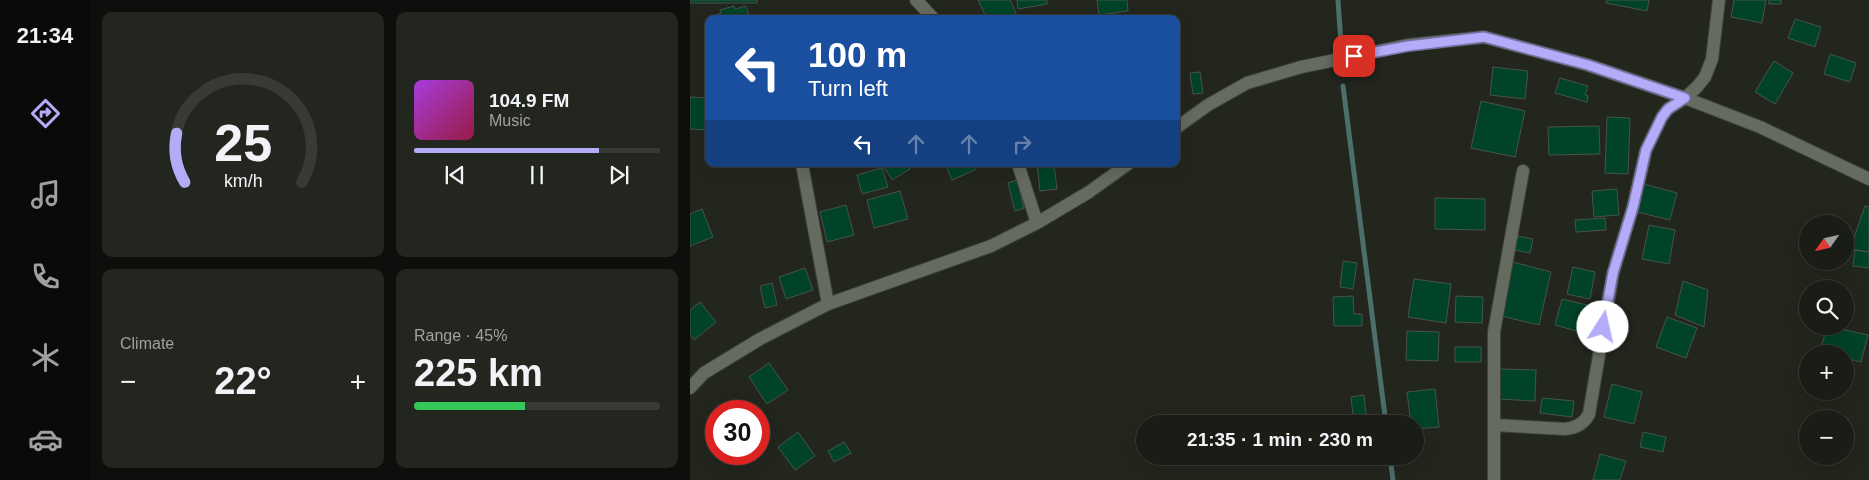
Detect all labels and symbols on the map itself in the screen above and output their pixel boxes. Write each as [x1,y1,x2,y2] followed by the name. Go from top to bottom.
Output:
[1333,35,1375,77] pin
[1799,215,1854,270] north arrow
[1576,300,1628,352] position arrow
[705,400,770,465] speed limit sign: 30

